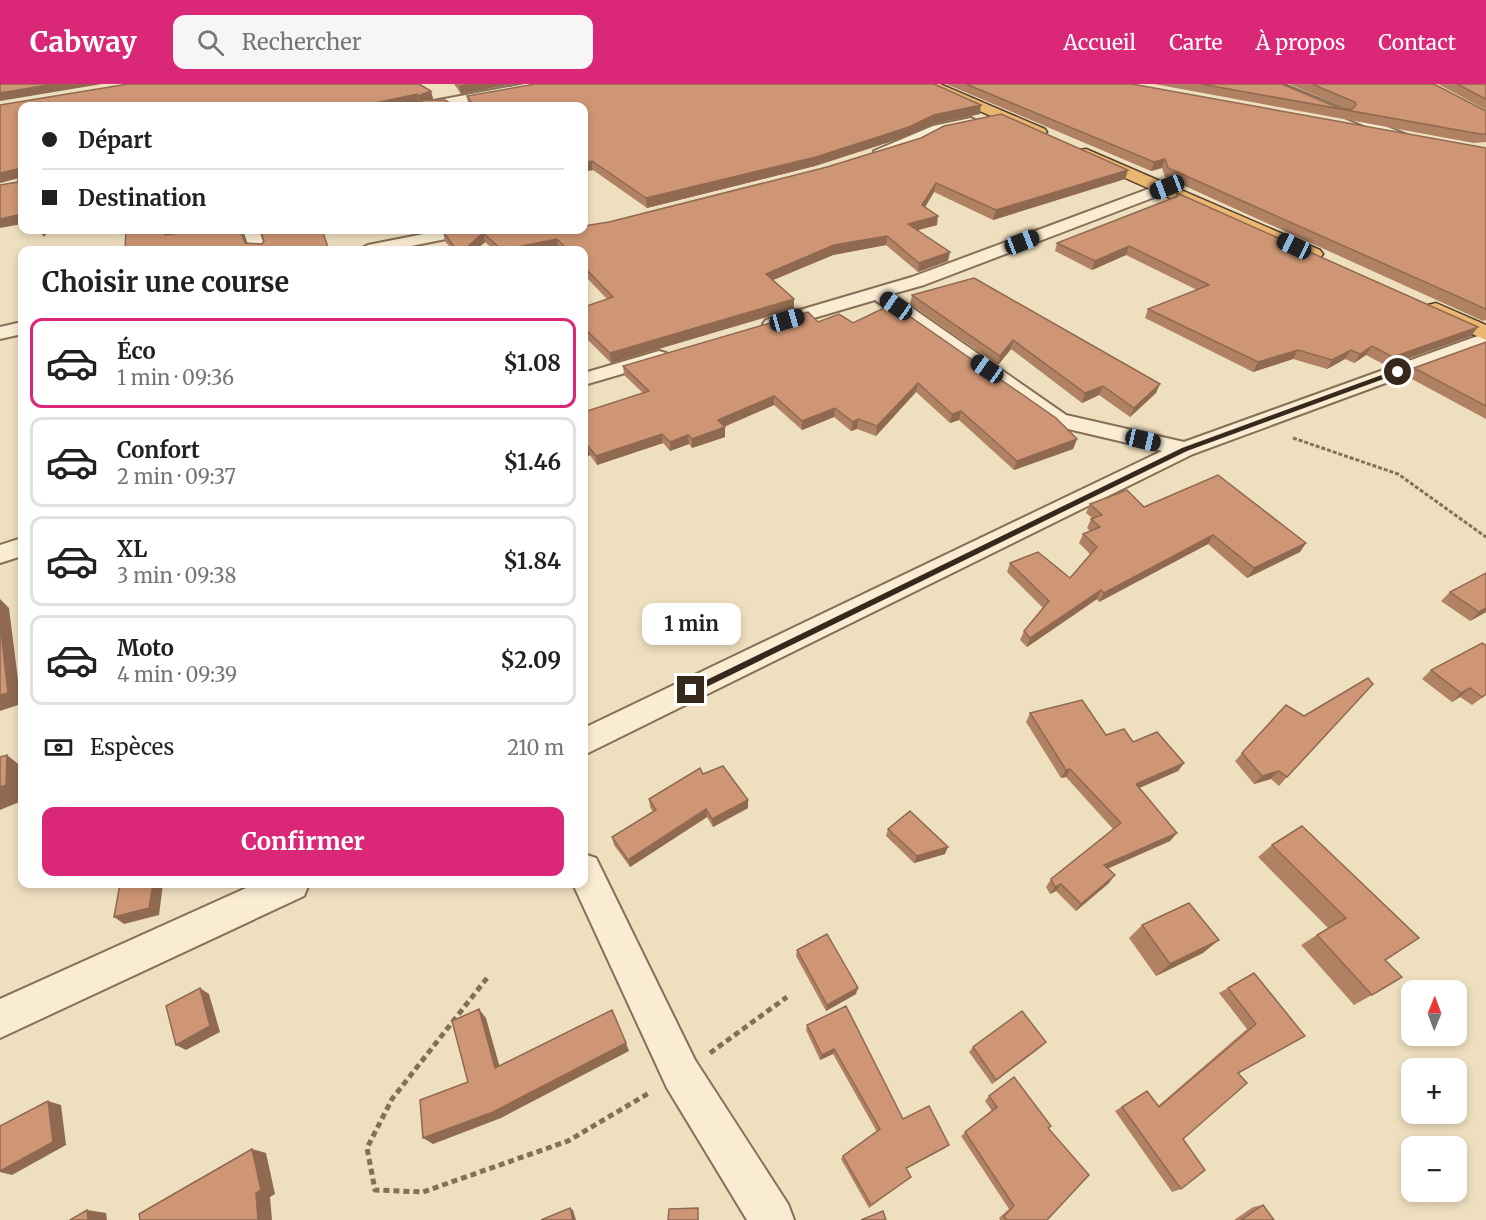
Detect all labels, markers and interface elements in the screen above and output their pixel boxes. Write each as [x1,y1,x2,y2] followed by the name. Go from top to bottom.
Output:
[173,15,593,69] search box
[30,24,137,60] text: Cabway
[194,26,227,59] icon: search
[242,28,362,56] text: Rechercher
[1063,29,1136,56] text: Accueil
[1169,29,1223,56] text: Carte
[1256,29,1345,56] text: À propos
[1378,29,1456,56] text: Contact
[78,126,152,154] text: Départ
[1147,172,1187,202] car
[78,184,206,212] text: Destination
[1002,227,1042,257] car
[1274,230,1314,262] car
[42,265,289,299] text: Choisir une course
[876,288,916,324] car
[767,306,807,334] car
[45,336,99,390] icon: car
[117,337,156,365] text: Éco
[503,349,561,377] text: $1.08
[967,351,1007,387] car
[1384,358,1411,385] route start
[117,365,234,390] text: 1 min · 09:36
[1123,427,1163,453] car
[45,435,99,489] icon: car
[117,436,200,464] text: Confort
[504,448,561,476] text: $1.46
[117,464,236,489] text: 2 min · 09:37
[45,534,99,588] icon: car
[117,535,147,563] text: XL
[503,547,561,575] text: $1.84
[117,563,236,588] text: 3 min · 09:38
[642,603,740,645] callout: 1 min
[664,611,719,636] text: 1 min
[45,633,99,687] icon: car
[117,634,174,662] text: Moto
[500,646,561,674] text: $2.09
[117,662,237,687] text: 4 min · 09:39
[677,676,704,703] route end
[42,731,75,764] icon: cash
[90,733,174,761] text: Espèces
[507,735,564,760] text: 210 m
[42,807,564,876] button: Confirmer
[1401,980,1467,1046] north arrow
[1401,980,1467,1202] map controls
[1401,1058,1467,1124] button: +
[1401,1136,1467,1202] button: −

